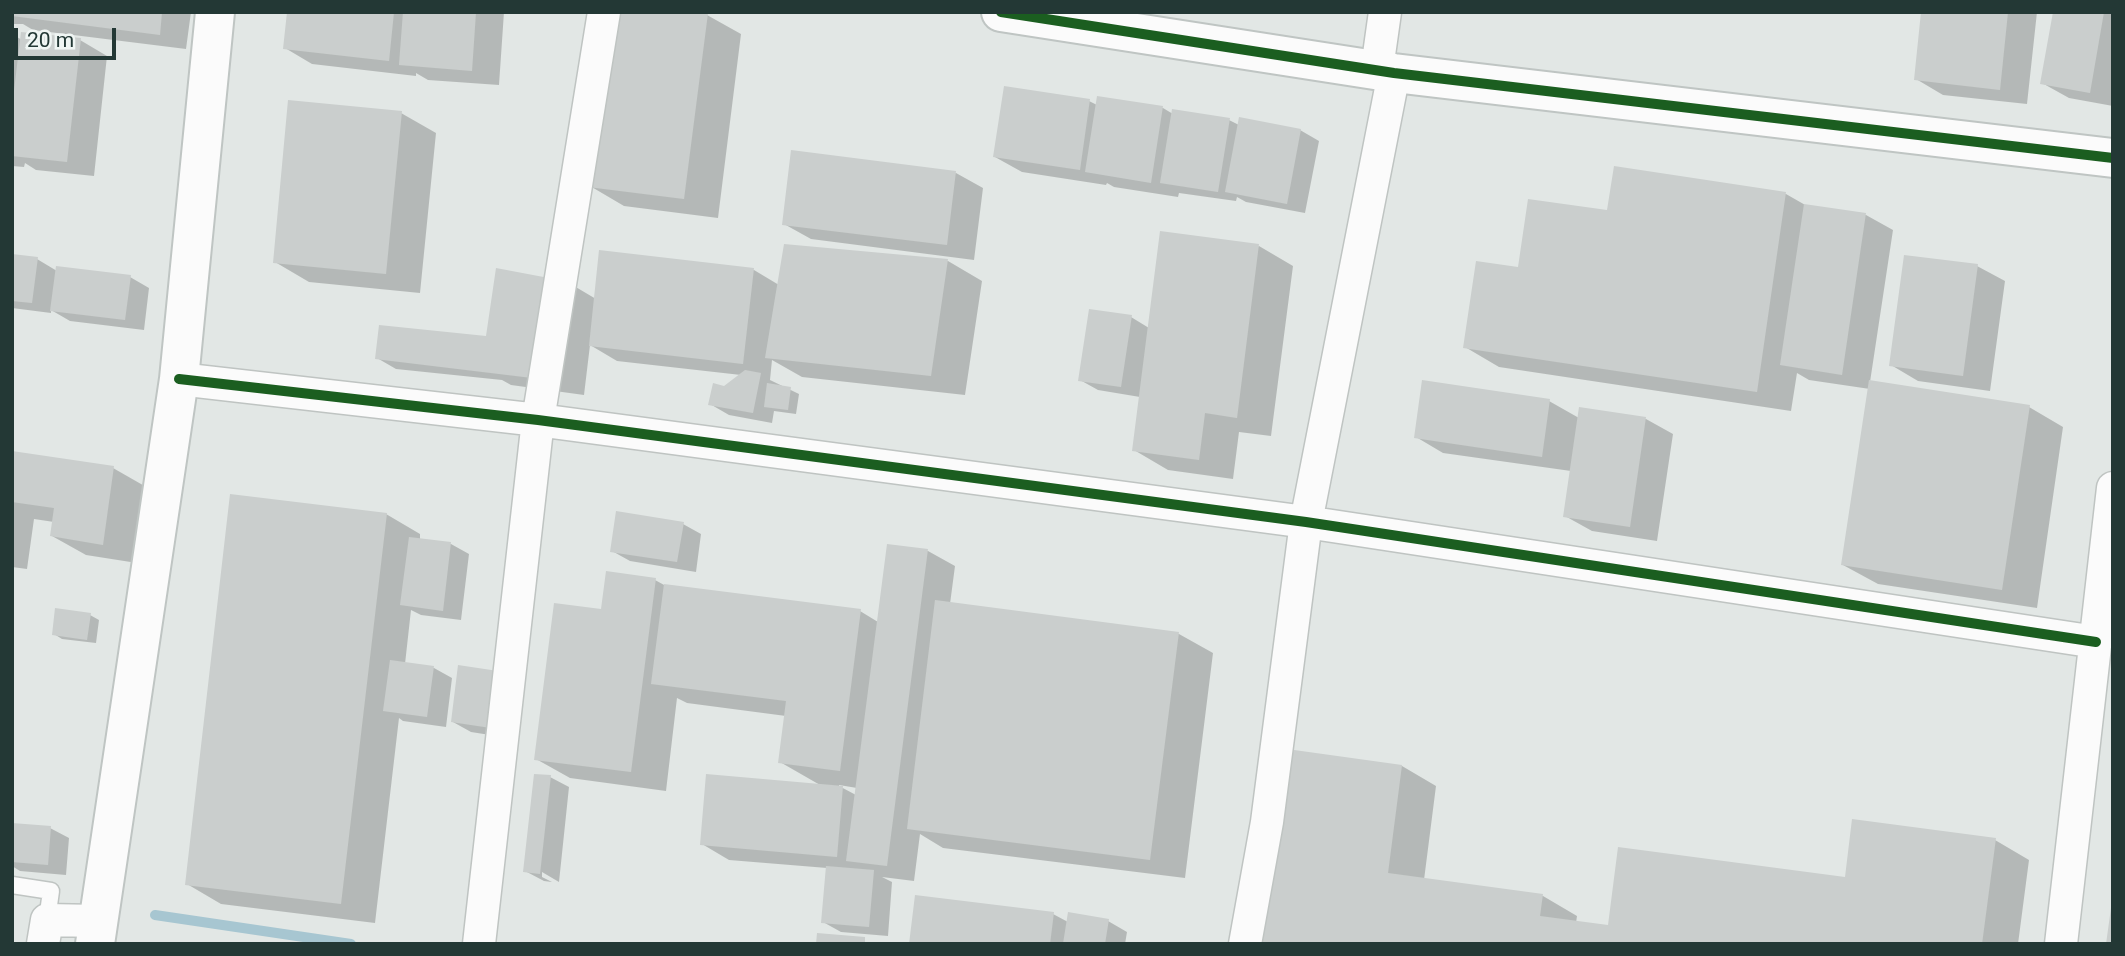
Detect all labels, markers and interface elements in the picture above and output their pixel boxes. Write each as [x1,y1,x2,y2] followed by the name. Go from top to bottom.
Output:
[18,14,119,58] scale bar
[27,28,74,52] text: 20 m

